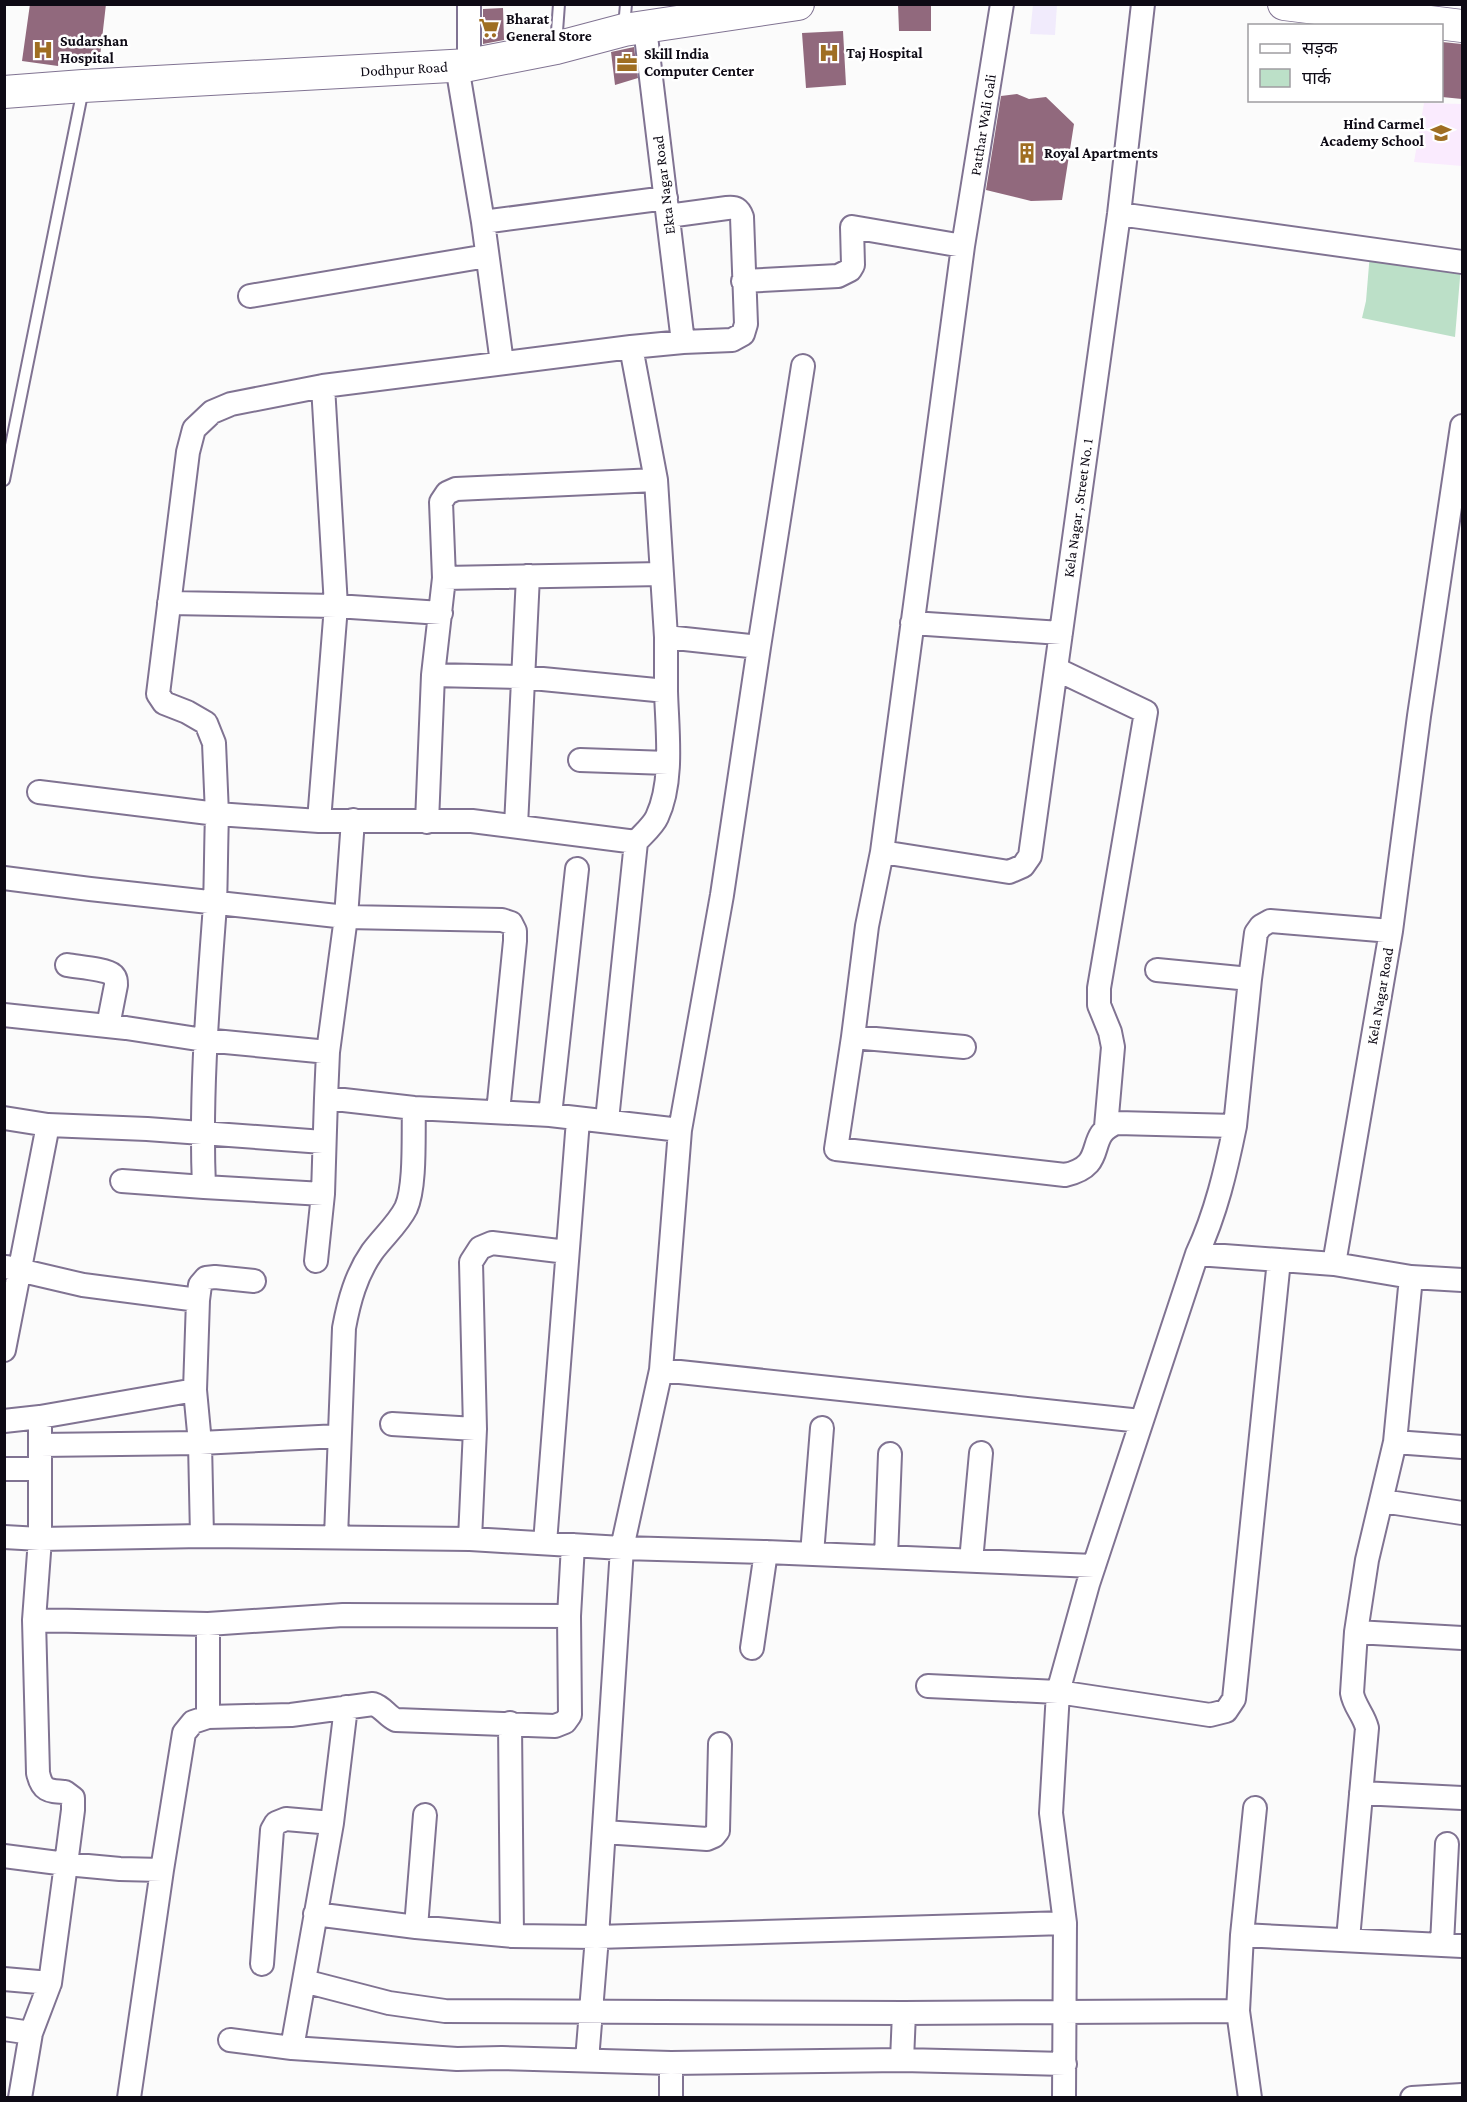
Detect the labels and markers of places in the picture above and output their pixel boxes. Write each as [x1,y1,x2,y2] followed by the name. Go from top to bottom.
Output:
[506,11,592,44] place label: Bharat General Store
[477,16,501,40] supermarket icon: Bharat General Store
[60,33,128,66] place label: Sudarshan Hospital
[31,38,55,62] hospital icon: Sudarshan Hospital
[817,41,841,65] hospital icon: Taj Hospital
[846,45,923,62] place label: Taj Hospital
[644,46,754,79] place label: Skill India Computer Center
[615,51,639,75] office icon: Skill India Computer Center
[1319,116,1425,149] place label: Hind Carmel Academy School
[1429,121,1453,145] school or university icon: Hind Carmel Academy School
[1015,141,1039,165] building icon: Royal Apartments
[1044,145,1158,161] place label: Royal Apartments

